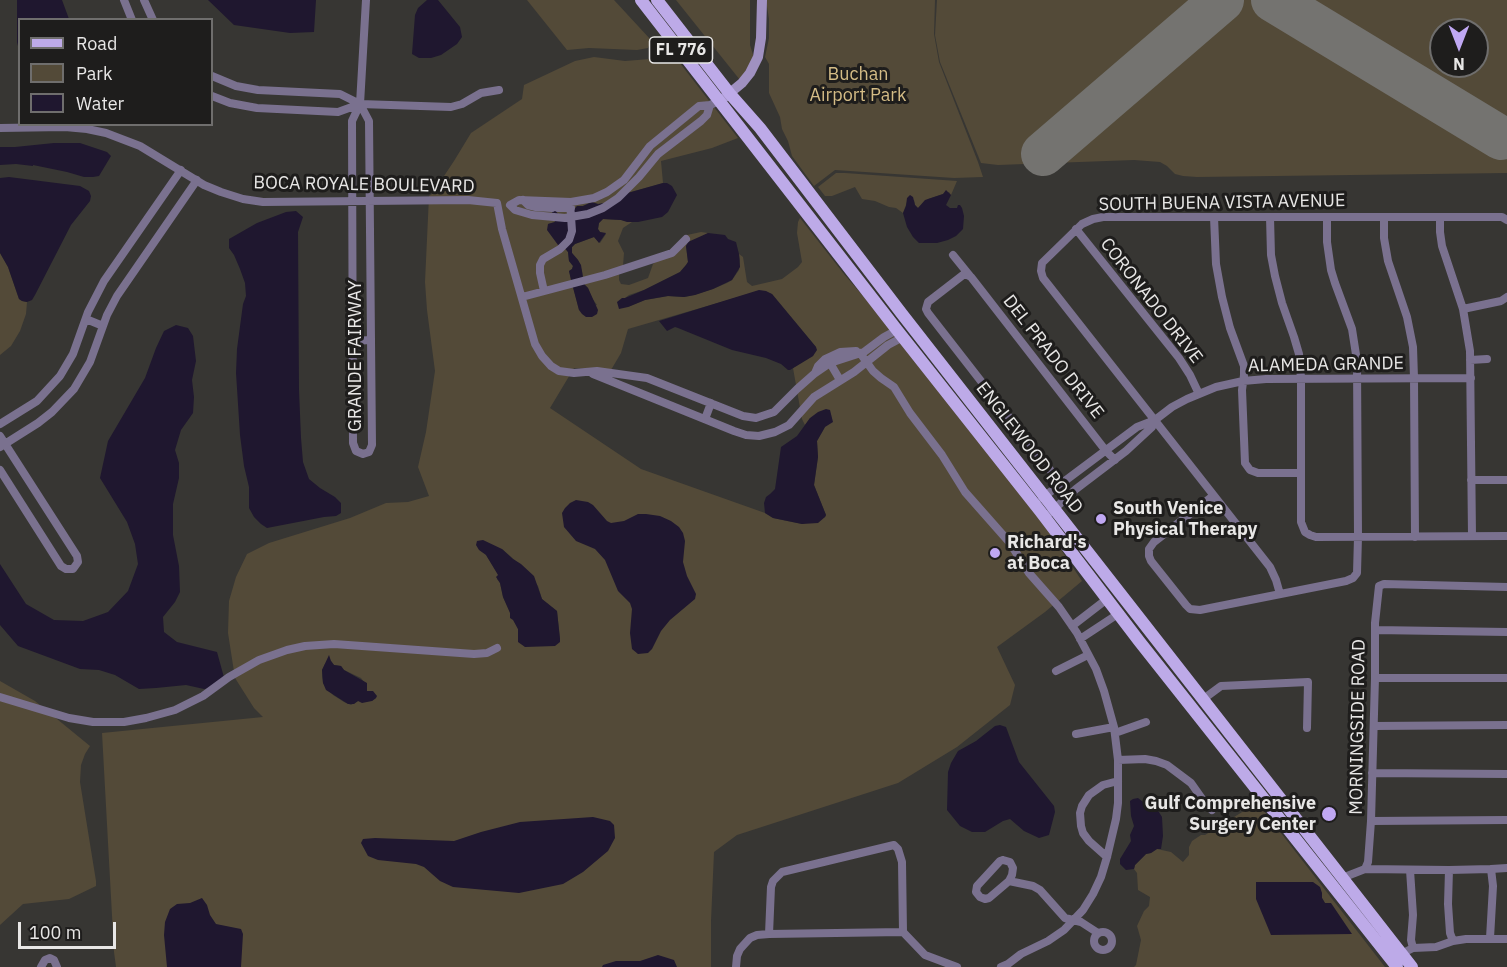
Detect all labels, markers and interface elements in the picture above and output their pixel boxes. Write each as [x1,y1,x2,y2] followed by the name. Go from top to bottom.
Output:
[18,18,213,126] legend
[1429,18,1489,78] north arrow
[76,32,117,55] text: Road
[650,37,712,63] road number: FL 776
[1453,54,1465,74] text: N
[76,62,112,85] text: Park
[810,64,906,106] park label: Buchan Airport Park
[76,92,124,115] text: Water
[253,172,475,198] street label: BOCA ROYALE BOULEVARD
[1099,190,1345,216] street label: SOUTH BUENA VISTA AVENUE
[1095,234,1207,368] street label: CORONADO DRIVE
[345,280,367,432] street label: GRANDE FAIRWAY
[998,291,1108,423] street label: DEL PRADO DRIVE
[1248,353,1404,377] street label: ALAMEDA GRANDE
[971,378,1087,518] street label: ENGLEWOOD ROAD
[1113,498,1257,540] place label: South Venice Physical Therapy
[1094,512,1108,526] marker: South Venice Physical Therapy
[1007,532,1087,574] place label: Richard's at Boca
[988,546,1002,560] marker: Richard's at Boca
[1346,639,1370,815] street label: MORNINGSIDE ROAD
[1144,793,1316,836] place label: Gulf Comprehensive Surgery Center
[1320,805,1338,823] marker: Gulf Comprehensive Surgery Center
[21,910,118,948] scale bar
[29,921,81,944] text: 100 m

